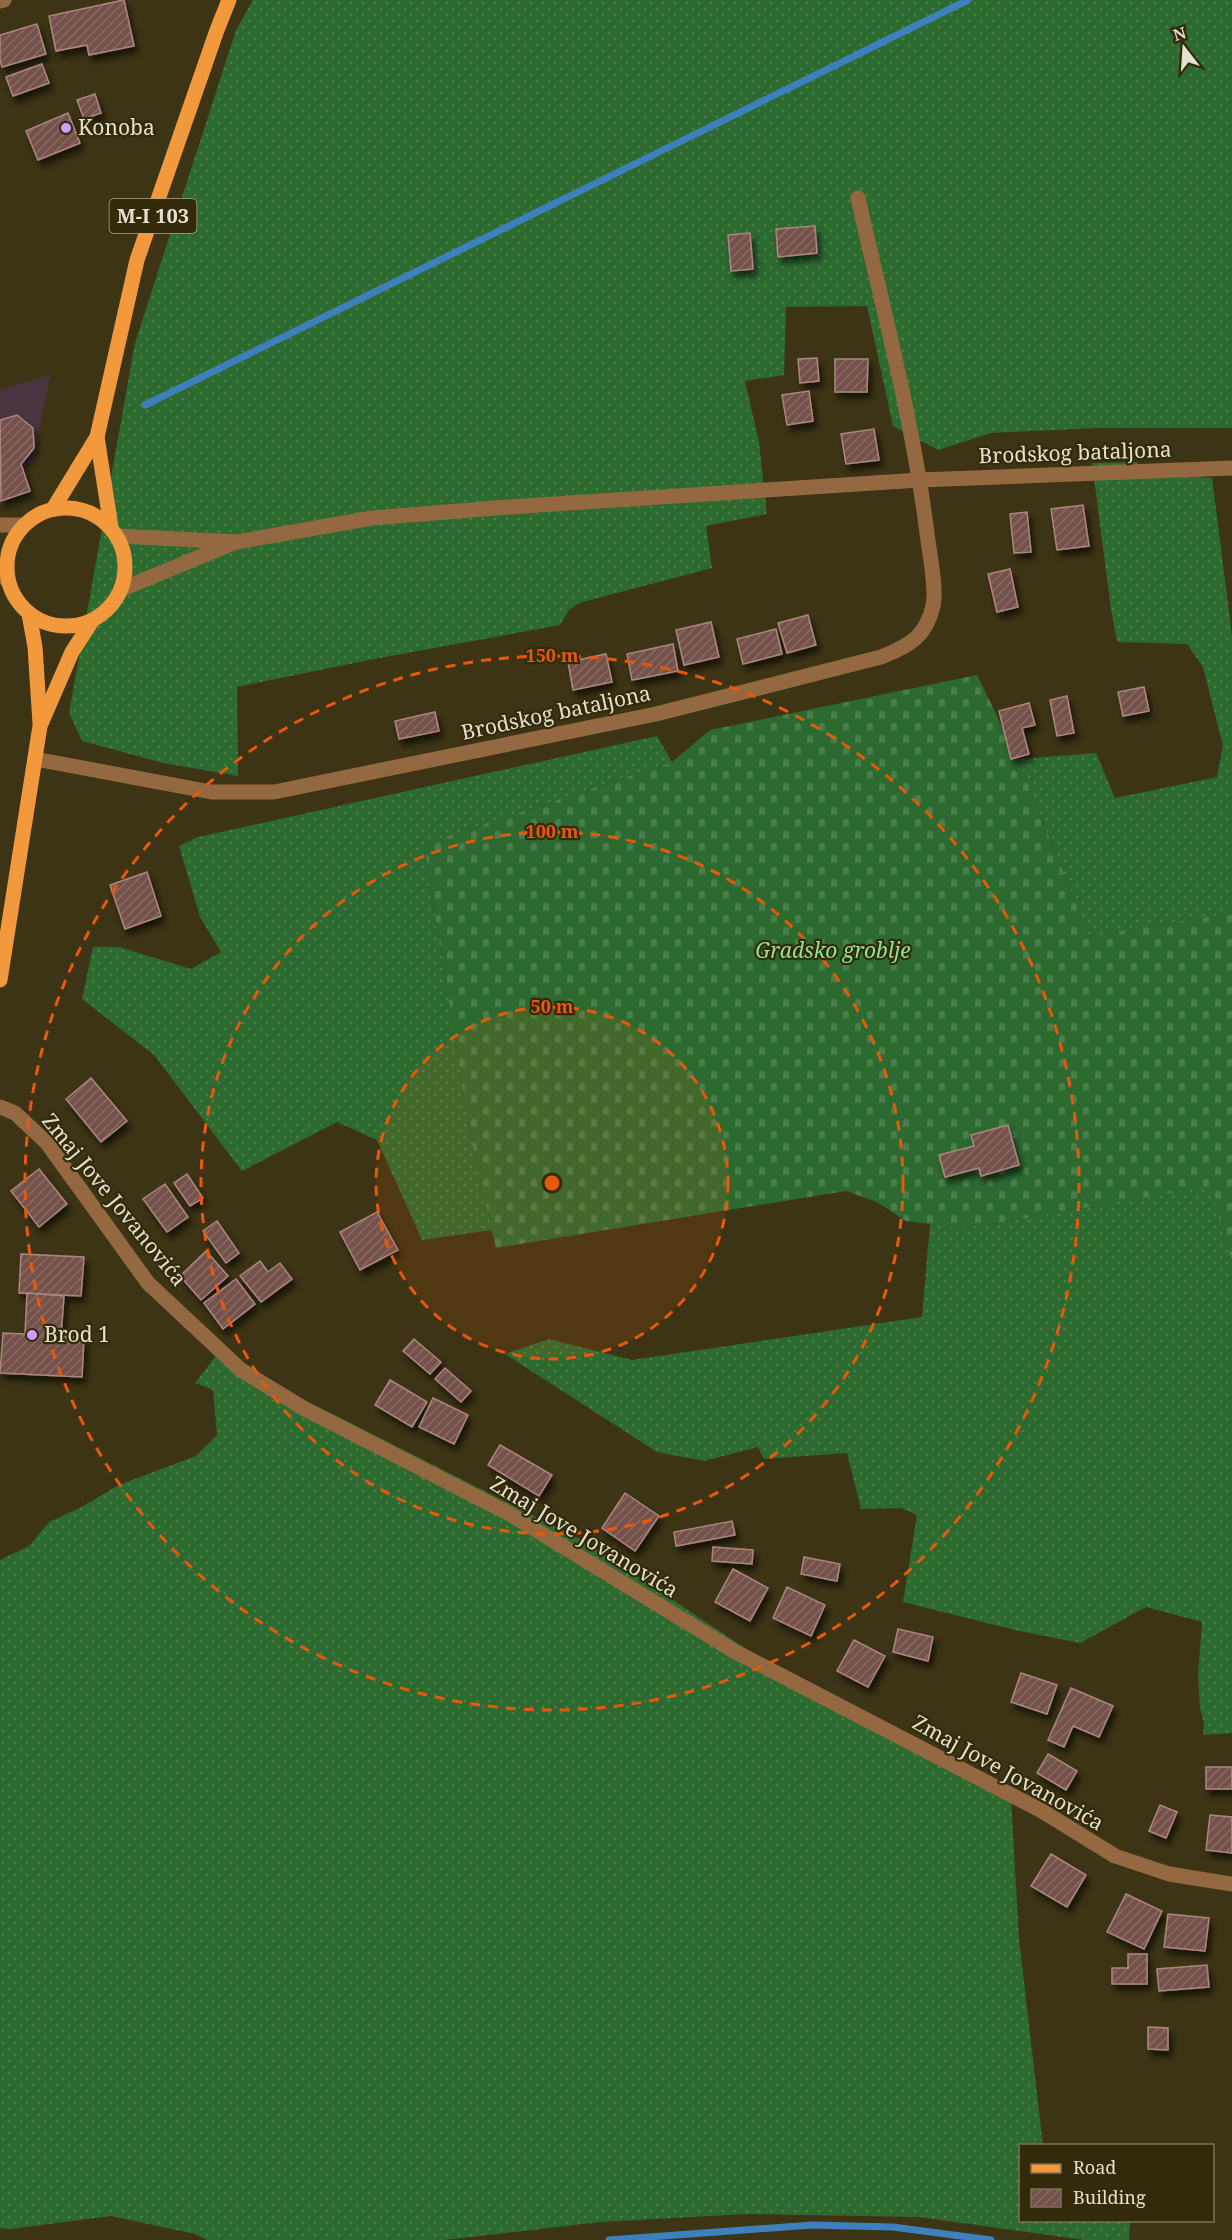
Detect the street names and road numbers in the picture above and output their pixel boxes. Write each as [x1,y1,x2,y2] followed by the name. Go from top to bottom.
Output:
[110,199,196,233] road number: M-I 103
[978,435,1172,469] street label: Brodskog bataljona
[458,678,653,746] street label: Brodskog bataljona
[36,1107,193,1292] street label: Zmaj Jove Jovanovića
[485,1469,684,1603] street label: Zmaj Jove Jovanovića
[908,1708,1109,1836] street label: Zmaj Jove Jovanovića

